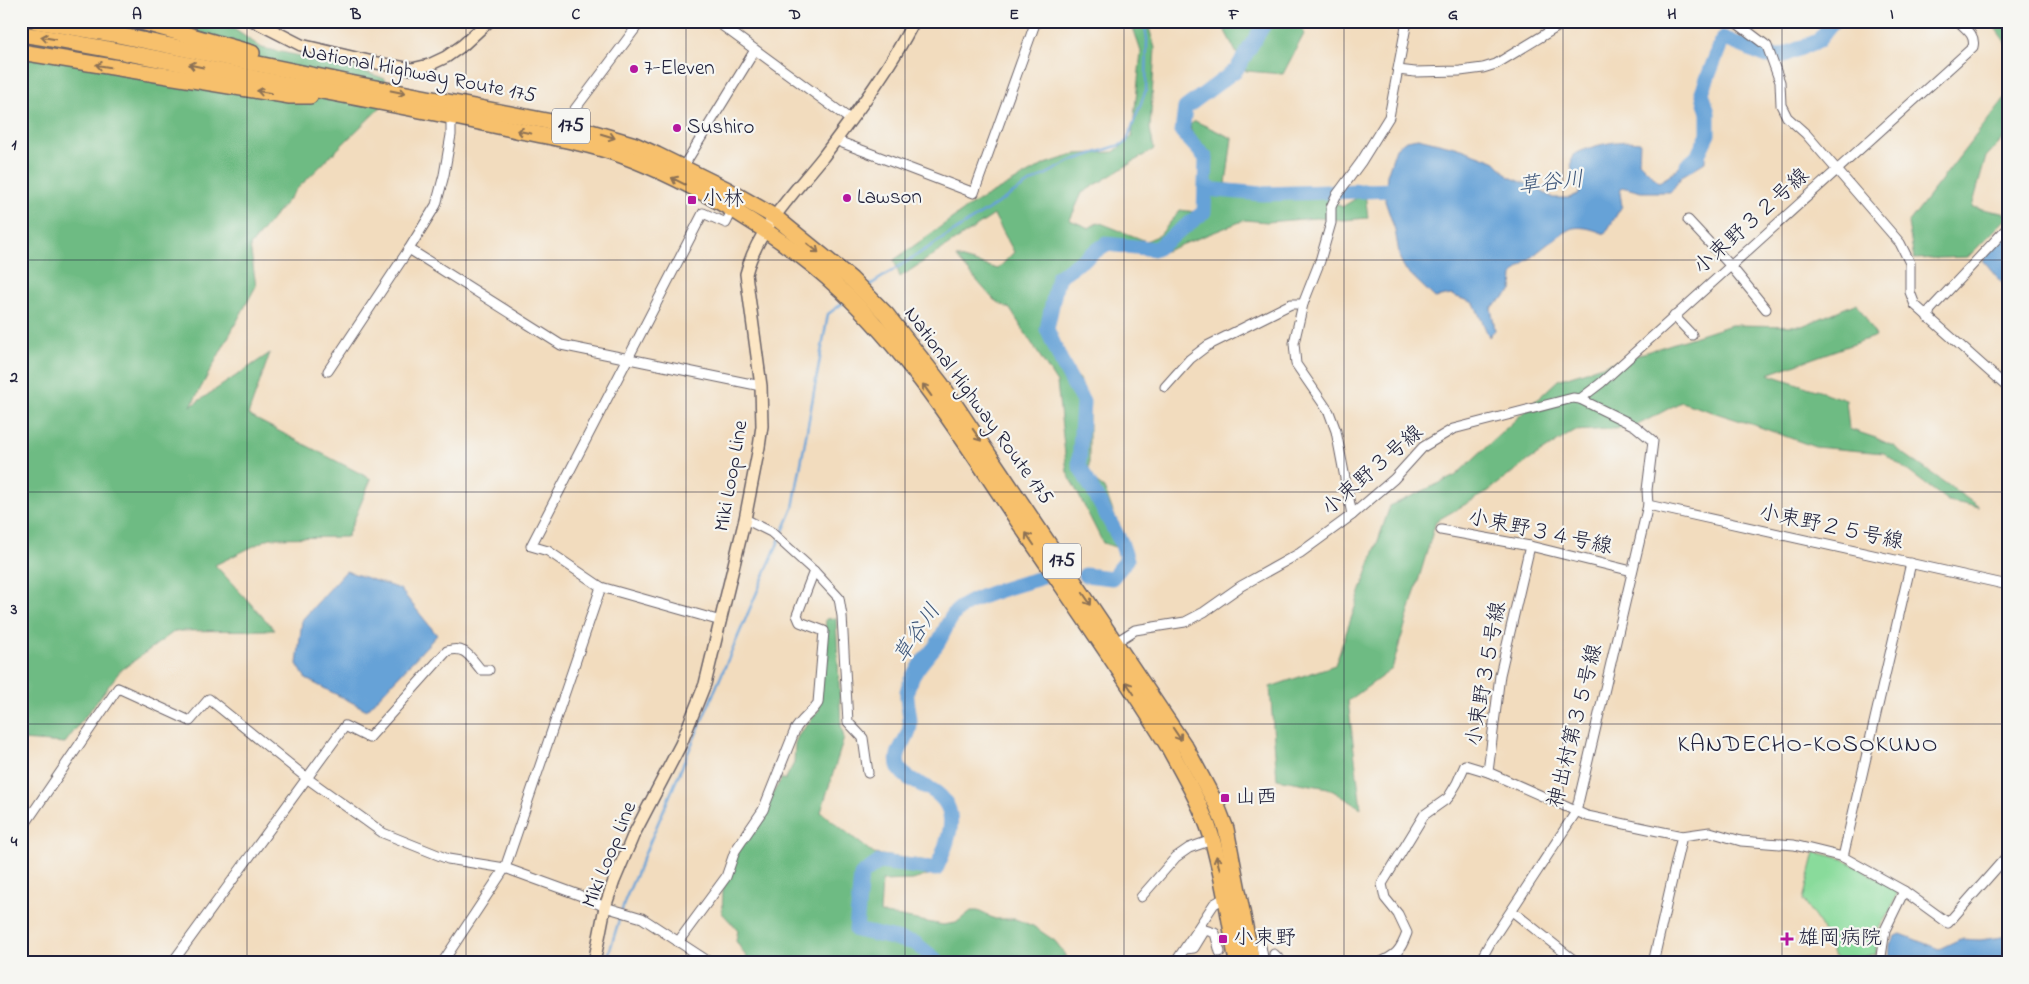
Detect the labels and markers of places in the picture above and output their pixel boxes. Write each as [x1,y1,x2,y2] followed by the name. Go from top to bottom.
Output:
[644,54,715,84] place label: 7-Eleven
[628,63,640,75] marker: 7-Eleven
[687,113,754,143] place label: Sushiro
[671,122,683,134] marker: Sushiro
[857,183,922,213] place label: Lawson
[702,185,744,215] place label: 小林
[841,192,853,204] marker: Lawson
[686,194,698,206] marker: 小林
[1235,783,1277,813] place label: 山西
[1219,792,1231,804] marker: 山西
[1233,924,1296,954] place label: 小束野
[1798,924,1882,954] place label: 雄岡病院
[1780,932,1794,946] marker: 雄岡病院
[1217,933,1229,945] marker: 小束野

